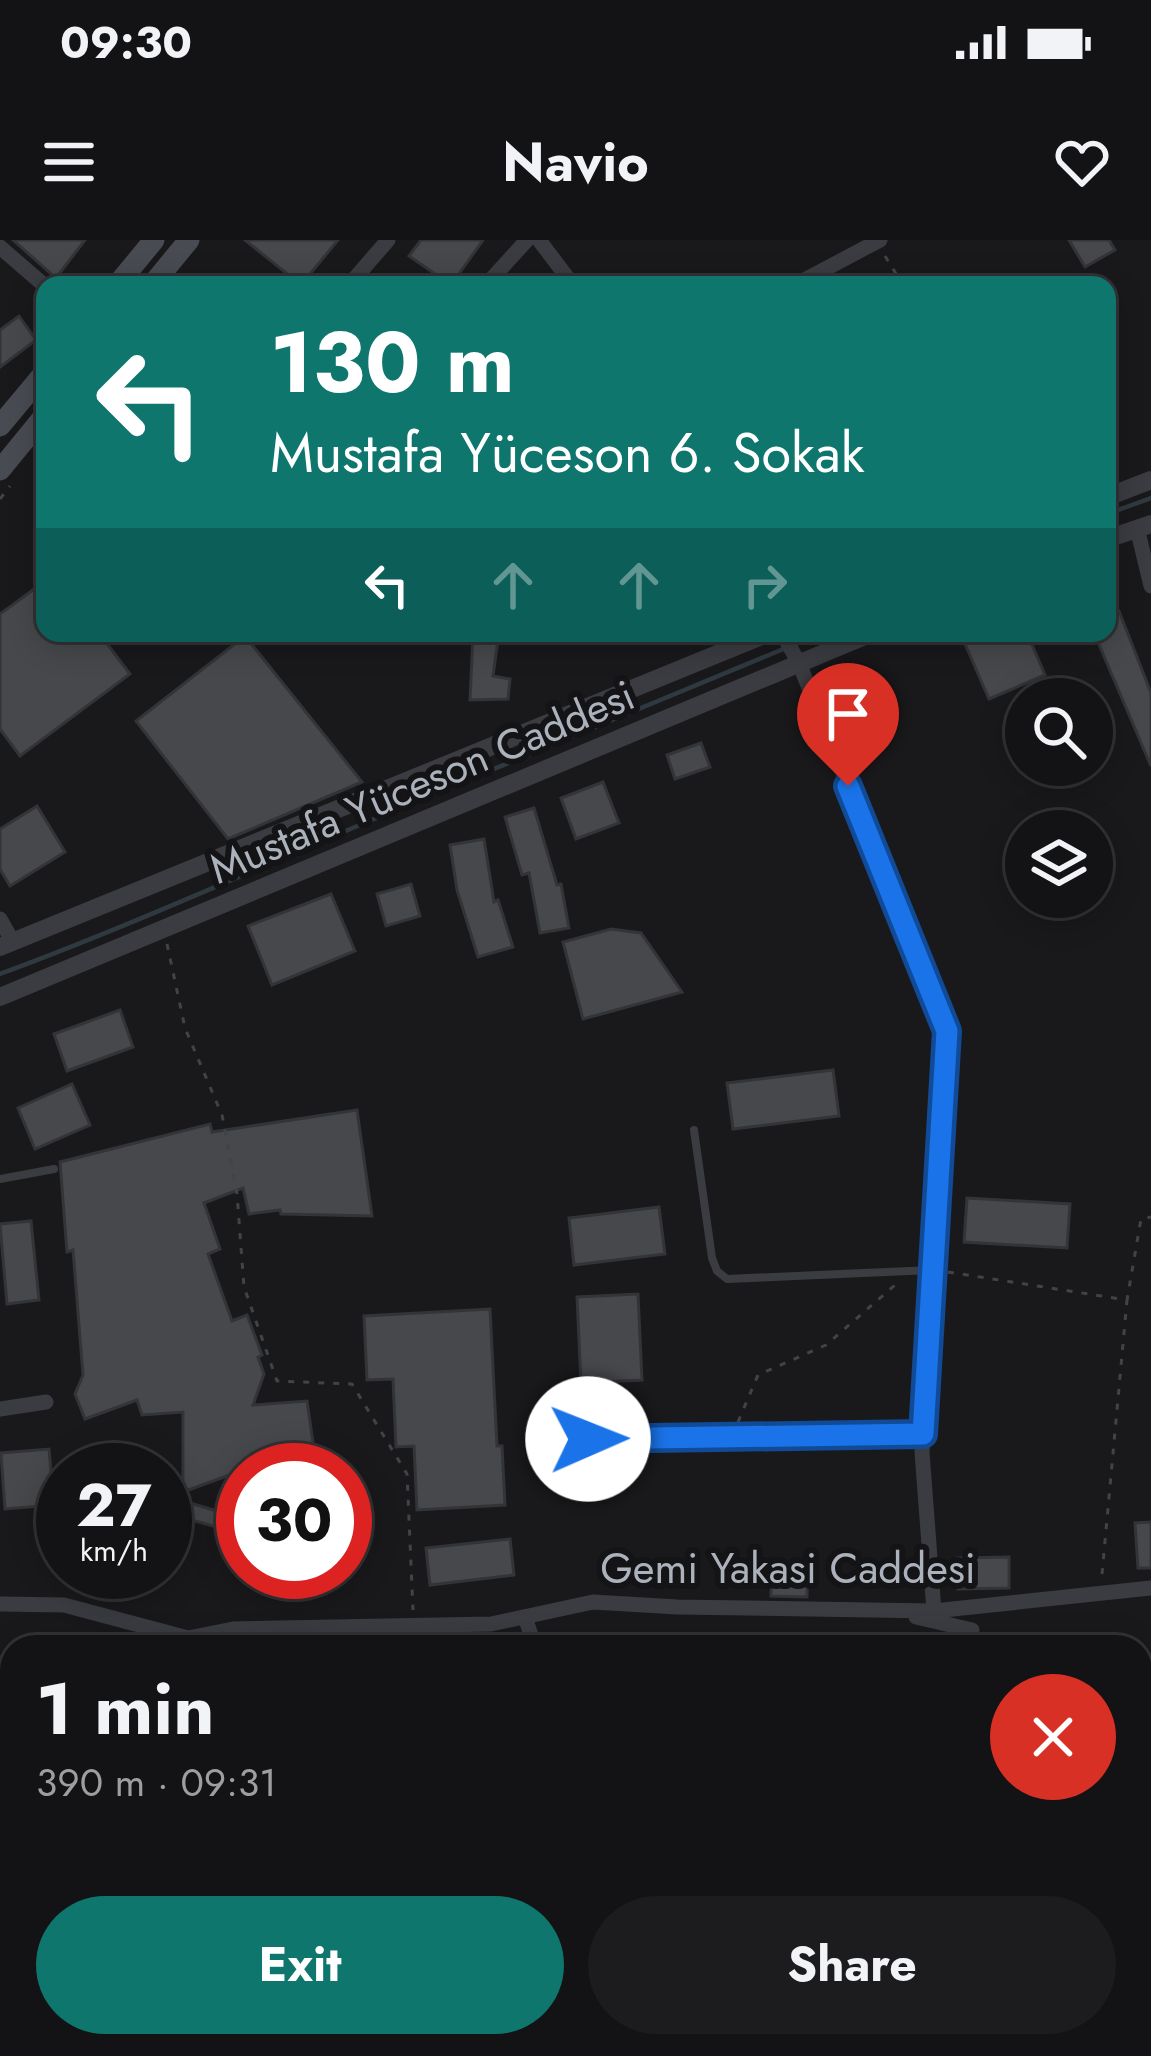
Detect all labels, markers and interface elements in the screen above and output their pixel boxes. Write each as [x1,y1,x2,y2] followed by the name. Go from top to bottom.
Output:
[60,10,192,75] text: 09:30
[502,123,649,201] text: Navio
[36,129,102,195] icon: menu
[1049,129,1115,195] icon: heart
[270,302,515,424] text: 130 m
[72,324,228,480] icon: left
[270,414,865,492] text: Mustafa Yüceson 6. Sokak
[354,552,420,618] icon: left
[480,552,546,618] icon: ahead
[606,552,672,618] icon: ahead
[732,552,798,618] icon: right
[797,663,899,786] pin
[200,665,644,899] street label: Mustafa Yüceson Caddesi
[1005,678,1113,918] map controls
[1005,678,1113,786] button: search
[815,681,881,747] icon: arrive
[1005,810,1113,918] button: layers
[525,1376,651,1502] position arrow
[216,1443,372,1599] speed limit sign: 30
[76,1462,152,1549] text: 27
[80,1529,148,1572] text: km/h
[600,1538,976,1599] street label: Gemi Yakasi Caddesi
[36,1657,215,1761] text: 1 min
[990,1674,1116,1800] button: close
[36,1754,277,1811] text: 390 m · 09:31
[36,1896,564,2034] button: Exit
[588,1896,1116,2034] button: Share

